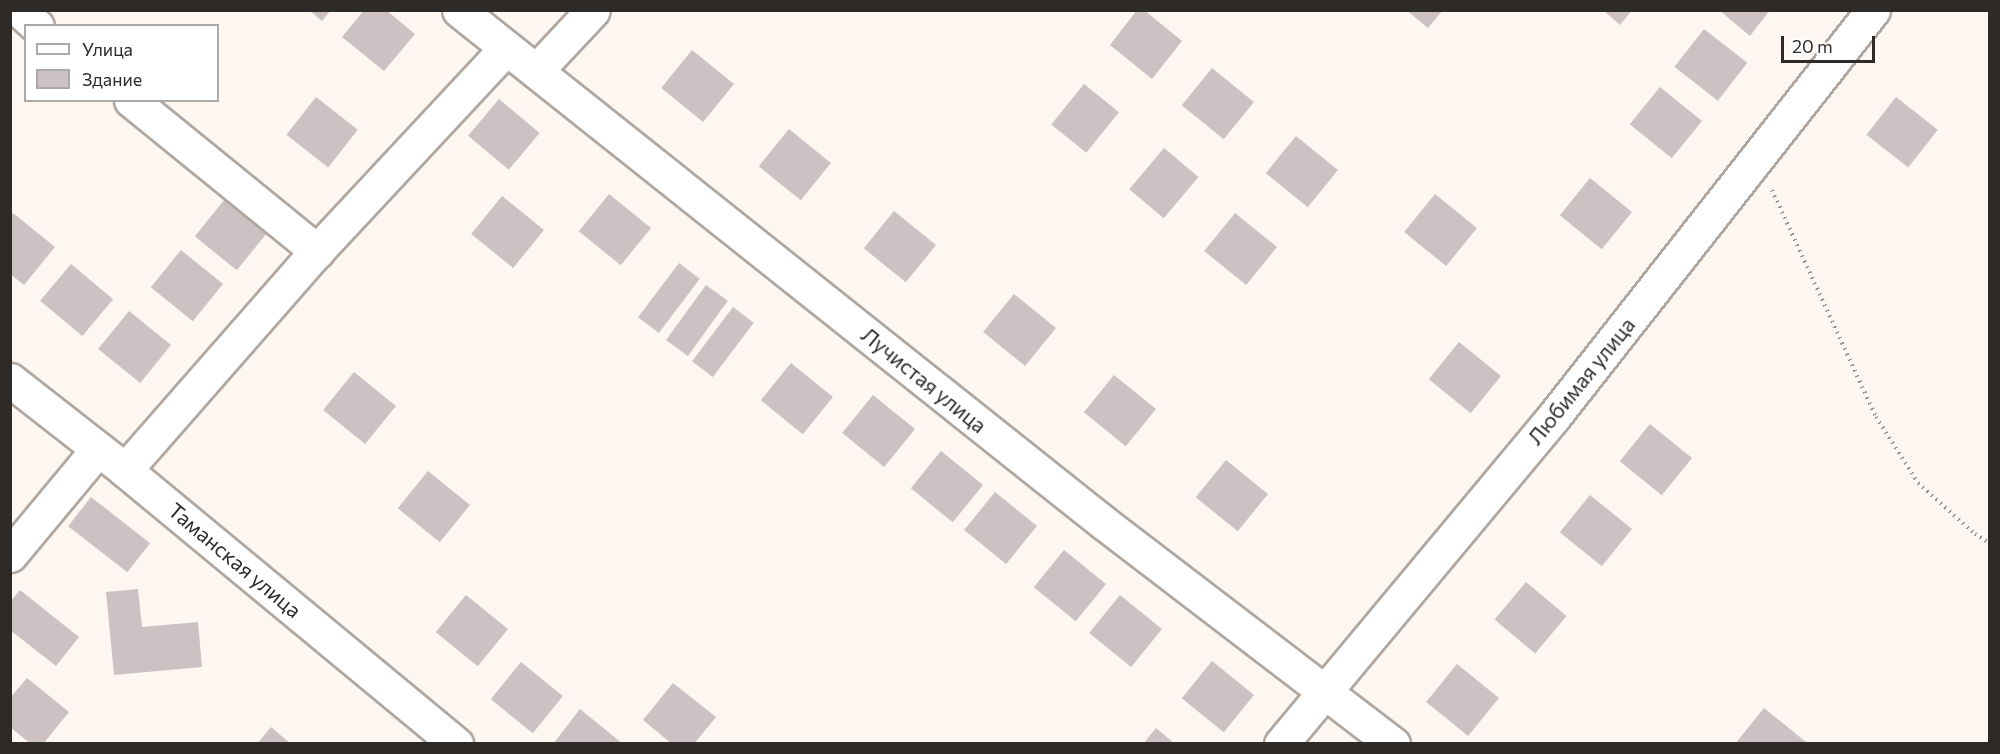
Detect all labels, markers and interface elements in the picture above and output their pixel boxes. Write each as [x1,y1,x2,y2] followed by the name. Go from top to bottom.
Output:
[24,24,219,102] legend
[1784,24,1878,62] scale bar
[1792,35,1833,57] text: 20 m
[82,38,133,60] text: Улица
[82,68,142,90] text: Здание
[1522,312,1640,450] street label: Любимая улица
[856,322,992,438] street label: Лучистая улица
[164,497,306,623] street label: Таманская улица

